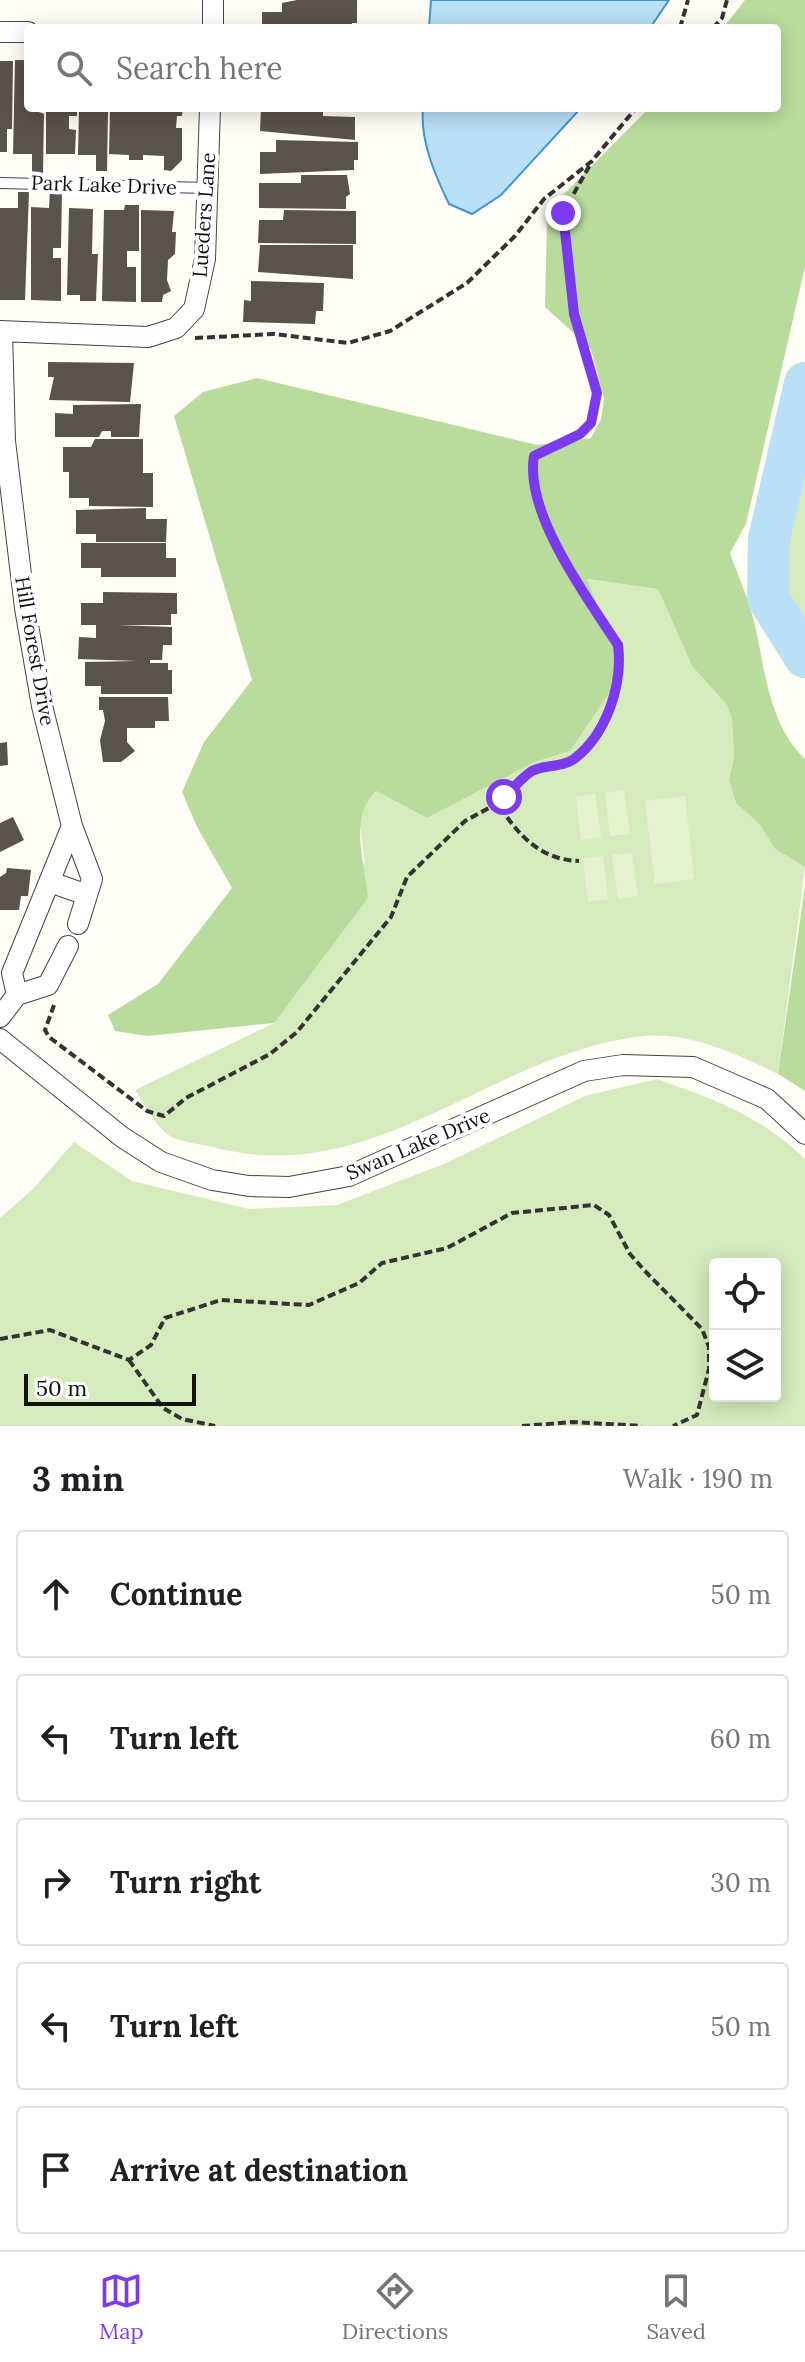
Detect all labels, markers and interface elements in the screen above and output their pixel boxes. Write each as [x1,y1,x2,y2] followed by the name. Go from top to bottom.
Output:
[24,24,781,112] search box
[52,46,96,90] icon: search
[116,49,283,87] text: Search here
[187,151,220,278] street label: Lueders Lane
[31,169,178,200] street label: Park Lake Drive
[545,195,581,231] route end
[10,574,61,728] street label: Hill Forest Drive
[486,779,522,815] route start
[342,1102,494,1185] street label: Swan Lake Drive
[709,1258,781,1402] map controls
[709,1258,781,1330] button: locate
[709,1330,781,1402] button: layers
[24,1370,196,1406] scale bar
[36,1374,87,1402] text: 50 m
[32,1457,124,1500] text: 3 min
[623,1462,773,1495] text: Walk · 190 m
[34,1572,78,1616] icon: ahead
[110,1575,242,1613] text: Continue
[711,1578,771,1611] text: 50 m
[34,1716,78,1760] icon: left
[110,1719,238,1757] text: Turn left
[710,1722,771,1755] text: 60 m
[34,1860,78,1904] icon: right
[110,1863,261,1901] text: Turn right
[710,1866,771,1899] text: 30 m
[34,2004,78,2048] icon: left
[110,2007,238,2045] text: Turn left
[711,2010,771,2043] text: 50 m
[34,2148,78,2192] icon: arrive
[110,2151,408,2189] text: Arrive at destination
[99,2269,144,2345] tab: Map
[342,2269,448,2345] tab: Directions
[646,2269,706,2345] tab: Saved

